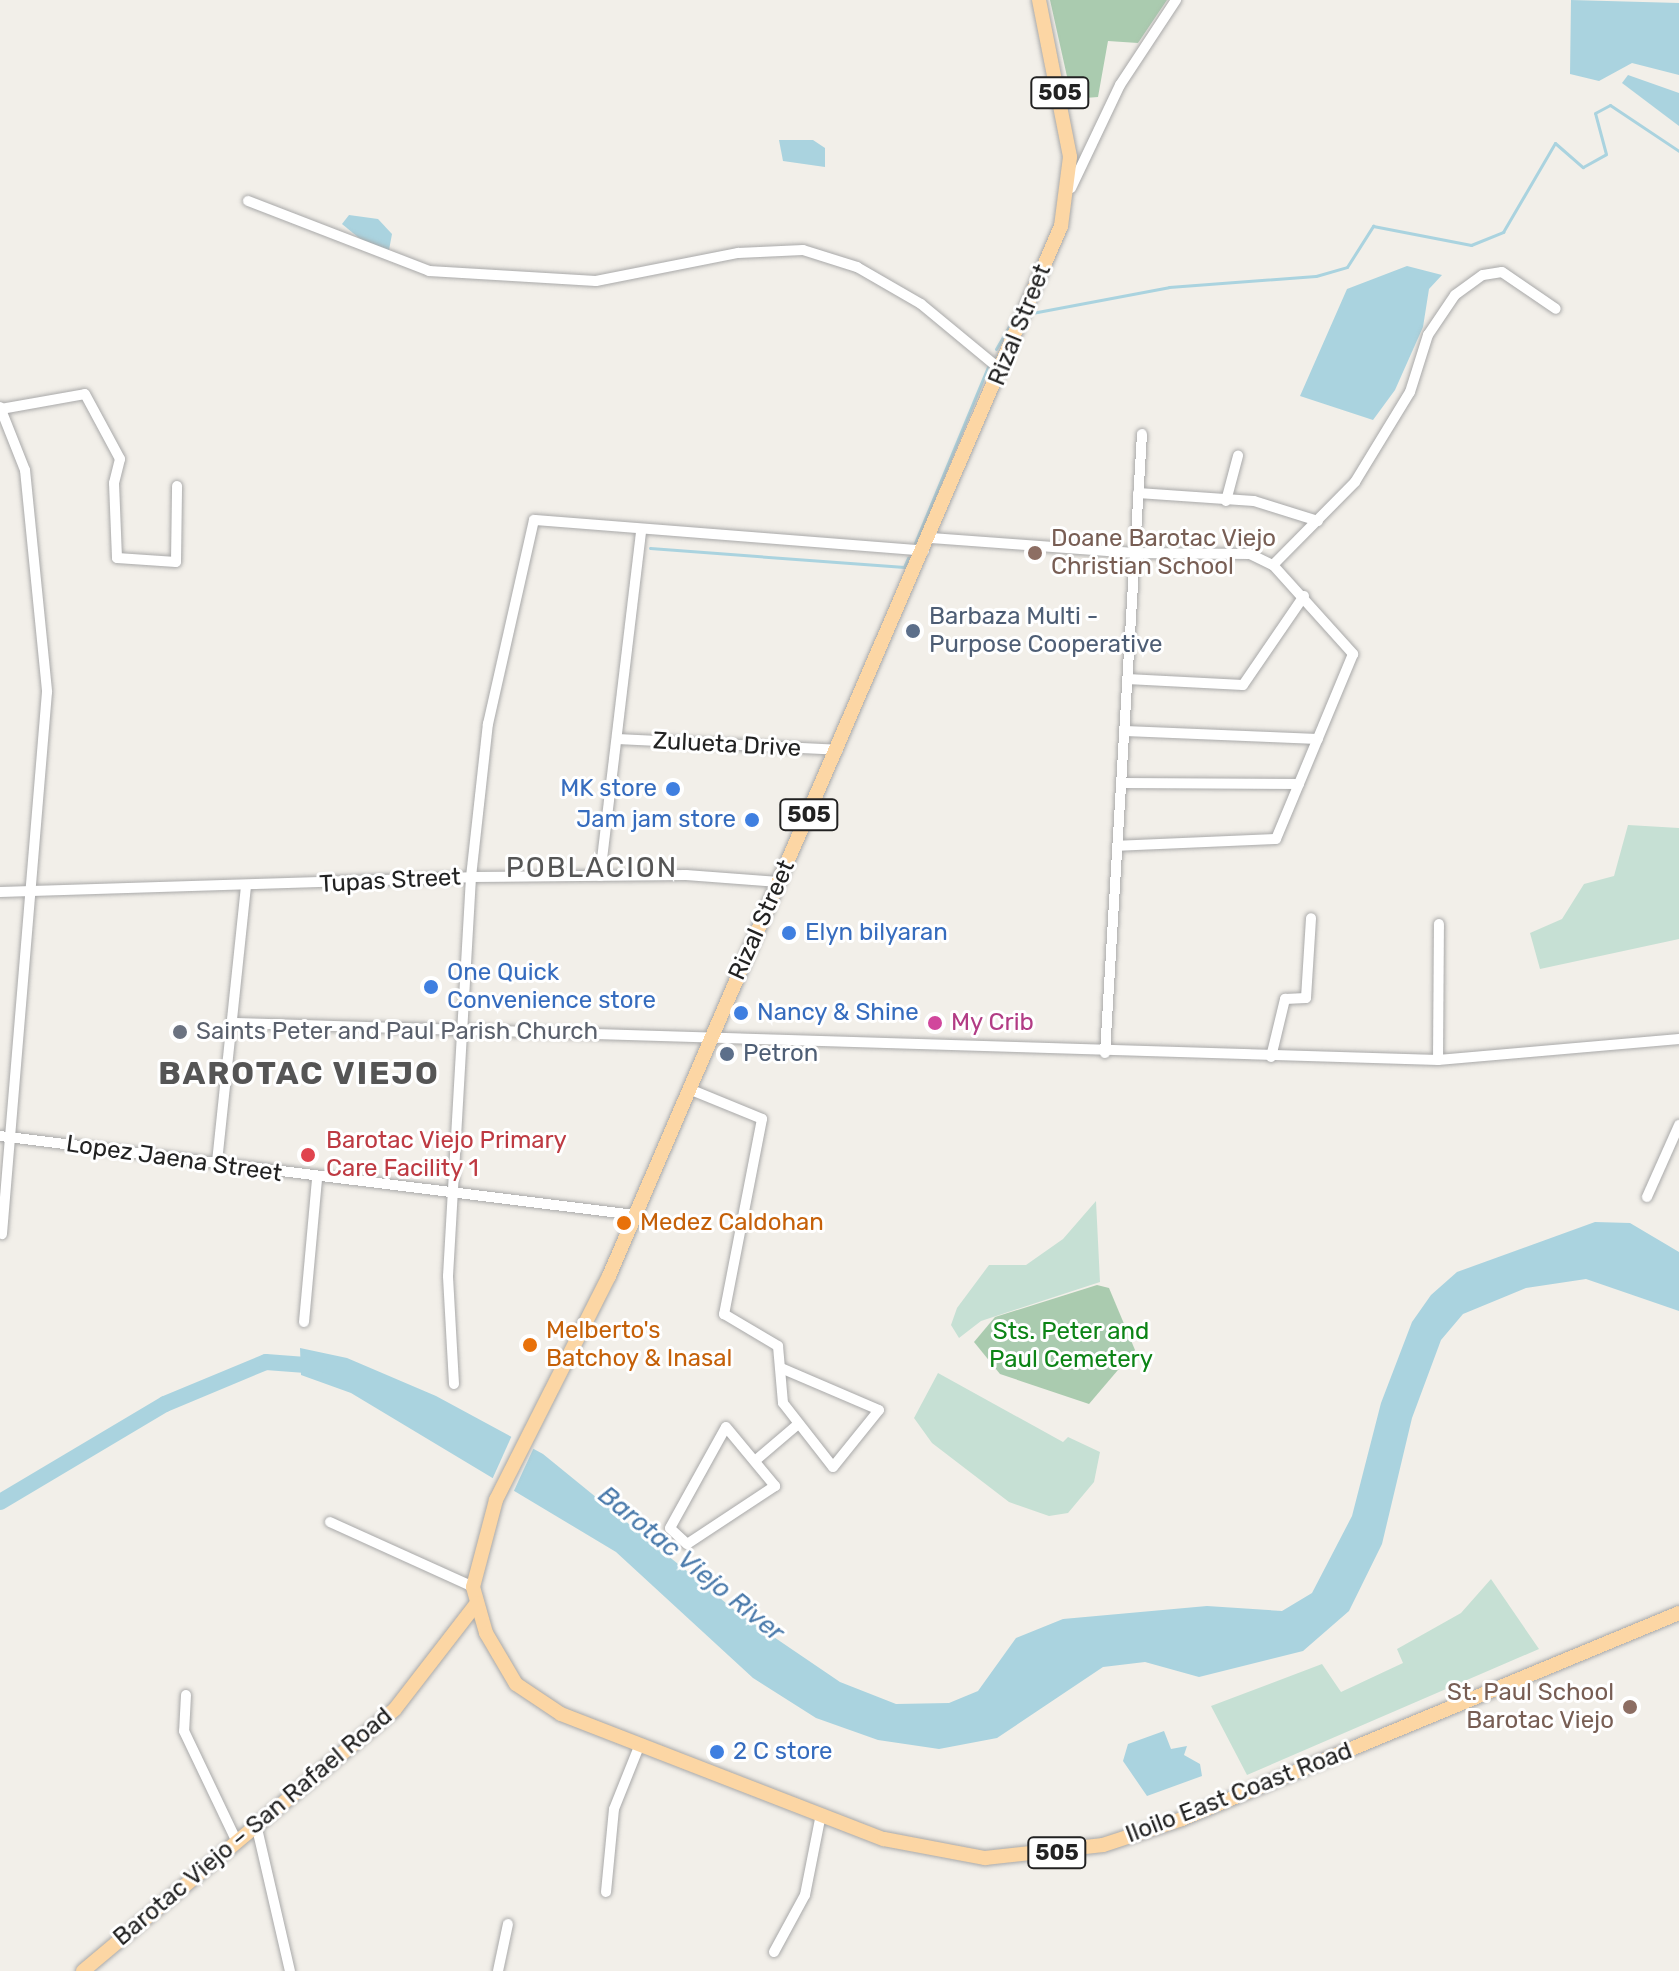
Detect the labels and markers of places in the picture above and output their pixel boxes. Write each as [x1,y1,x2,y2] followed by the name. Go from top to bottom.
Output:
[1051,525,1277,581] place label: Doane Barotac Viejo Christian School
[1026,544,1044,562] marker: Doane Barotac Viejo Christian School
[929,603,1162,659] place label: Barbaza Multi - Purpose Cooperative
[904,622,922,640] marker: Barbaza Multi - Purpose Cooperative
[560,775,657,803] place label: MK store
[664,780,682,798] marker: MK store
[576,806,736,834] place label: Jam jam store
[743,811,761,829] marker: Jam jam store
[805,919,948,947] place label: Elyn bilyaran
[780,924,798,942] marker: Elyn bilyaran
[447,959,656,1015] place label: One Quick Convenience store
[422,978,440,996] marker: One Quick Convenience store
[757,999,919,1027] place label: Nancy & Shine
[732,1004,750,1022] marker: Nancy & Shine
[951,1009,1034,1037] place label: My Crib
[926,1014,944,1032] marker: My Crib
[196,1018,599,1046] place label: Saints Peter and Paul Parish Church
[171,1023,189,1041] marker: Saints Peter and Paul Parish Church
[743,1040,818,1068] place label: Petron
[718,1045,736,1063] marker: Petron
[326,1127,568,1183] place label: Barotac Viejo Primary Care Facility 1
[297,1144,319,1166] marker: Barotac Viejo Primary Care Facility 1
[640,1209,824,1237] place label: Medez Caldohan
[615,1214,633,1232] marker: Medez Caldohan
[546,1317,733,1373] place label: Melberto's Batchoy & Inasal
[521,1336,539,1354] marker: Melberto's Batchoy & Inasal
[1447,1679,1614,1735] place label: St. Paul School Barotac Viejo
[1621,1698,1639,1716] marker: St. Paul School Barotac Viejo
[733,1738,833,1766] place label: 2 C store
[708,1743,726,1761] marker: 2 C store

